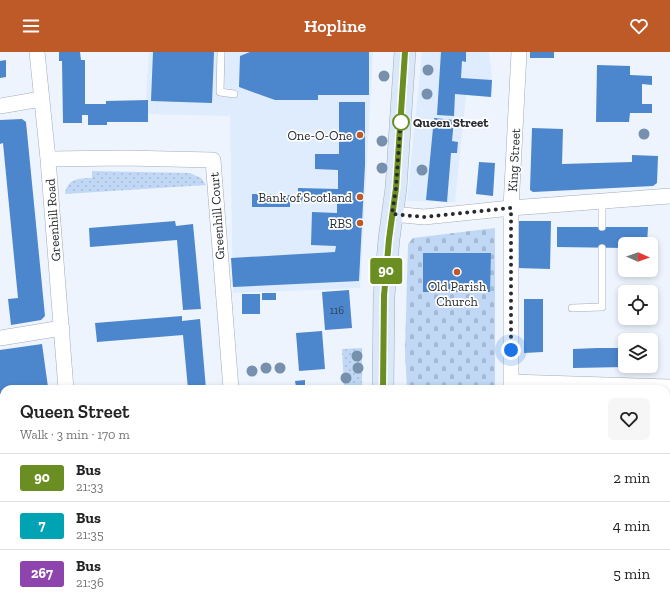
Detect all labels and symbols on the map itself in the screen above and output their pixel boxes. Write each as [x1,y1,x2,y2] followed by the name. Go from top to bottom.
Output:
[392,113,410,131] marker: Queen Street
[413,115,489,130] place label: Queen Street
[287,128,352,143] place label: One-O-One
[505,128,523,192] street label: King Street
[355,130,365,140] marker: One-O-One
[206,172,228,260] street label: Greenhill Court
[43,178,63,262] street label: Greenhill Road
[258,190,352,205] place label: Bank of Scotland
[355,192,365,202] marker: Bank of Scotland
[329,216,352,231] place label: RBS
[355,218,365,228] marker: RBS
[618,237,658,277] north arrow
[368,258,404,284] line badge: 90
[452,267,462,277] marker: Old Parish Church
[428,279,487,309] place label: Old Parish Church
[330,304,344,317] house number: 116
[501,340,521,360] your location

